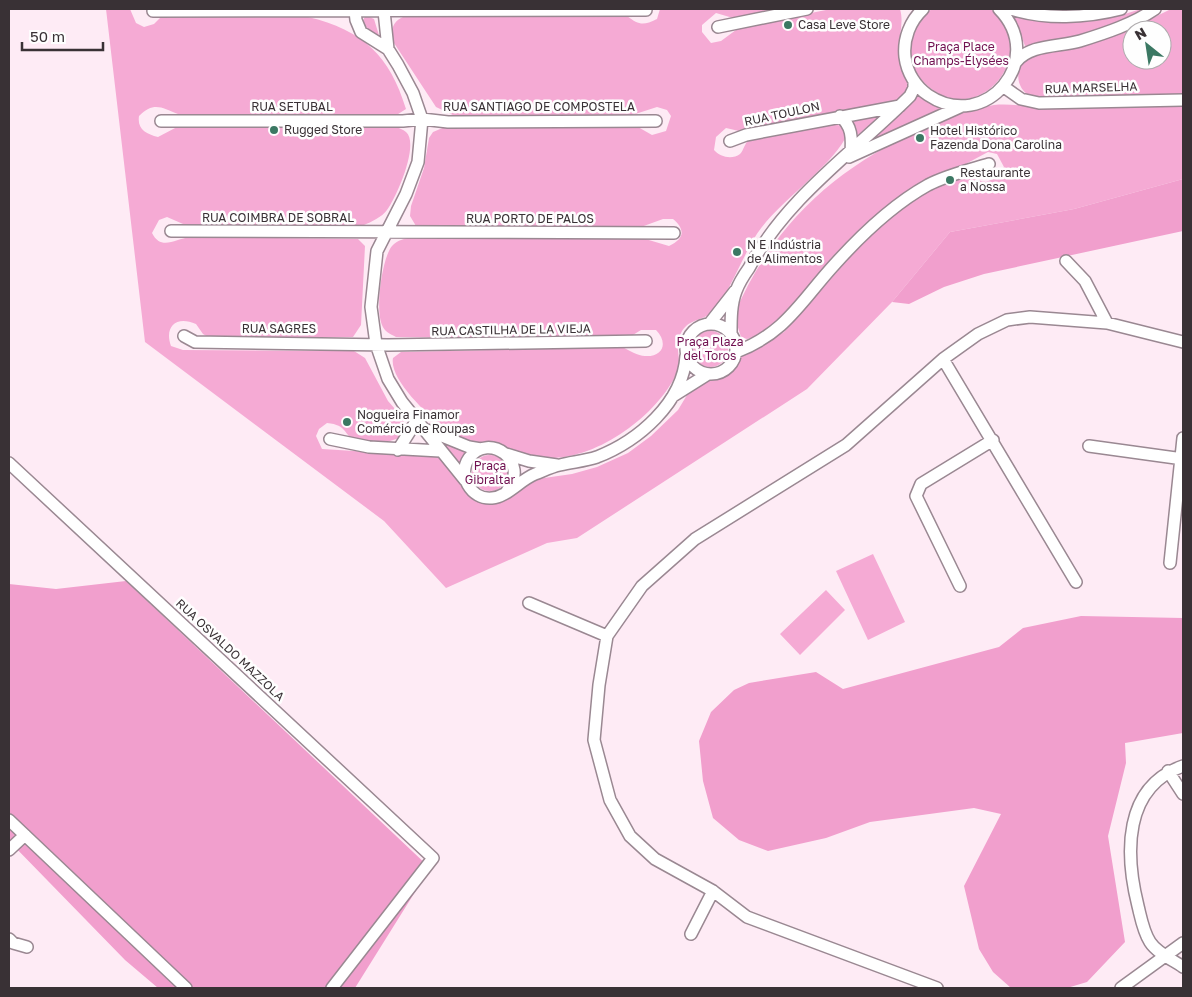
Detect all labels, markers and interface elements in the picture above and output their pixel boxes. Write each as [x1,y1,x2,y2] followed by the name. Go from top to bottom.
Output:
[798,17,890,32] place label: Casa Leve Store
[782,19,794,31] marker: Casa Leve Store
[22,20,104,52] scale bar
[1122,20,1172,70] north arrow
[1131,23,1149,43] text: N
[30,27,65,45] text: 50 m
[913,39,1009,68] park label: Praça Place Champs-Élysées
[1044,78,1138,97] street label: RUA MARSELHA
[743,98,821,129] street label: RUA TOULON
[251,99,333,114] street label: RUA SETUBAL
[443,99,635,114] street label: RUA SANTIAGO DE COMPOSTELA
[284,122,362,137] place label: Rugged Store
[930,123,1062,152] place label: Hotel Histórico Fazenda Dona Carolina
[268,124,280,136] marker: Rugged Store
[914,132,926,144] marker: Hotel Histórico Fazenda Dona Carolina
[960,165,1031,194] place label: Restaurante a Nossa
[944,174,956,186] marker: Restaurante a Nossa
[202,210,354,225] street label: RUA COIMBRA DE SOBRAL
[466,211,594,226] street label: RUA PORTO DE PALOS
[747,237,822,266] place label: N E Indústria de Alimentos
[731,246,743,258] marker: N E Indústria de Alimentos
[242,321,317,336] street label: RUA SAGRES
[431,321,591,338] street label: RUA CASTILHA DE LA VIEJA
[677,334,743,363] park label: Praça Plaza del Toros
[357,407,475,436] place label: Nogueira Finamor Comércio de Roupas
[341,416,353,428] marker: Nogueira Finamor Comércio de Roupas
[465,458,515,487] park label: Praça Gibraltar
[173,595,288,704] street label: RUA OSVALDO MAZZOLA

